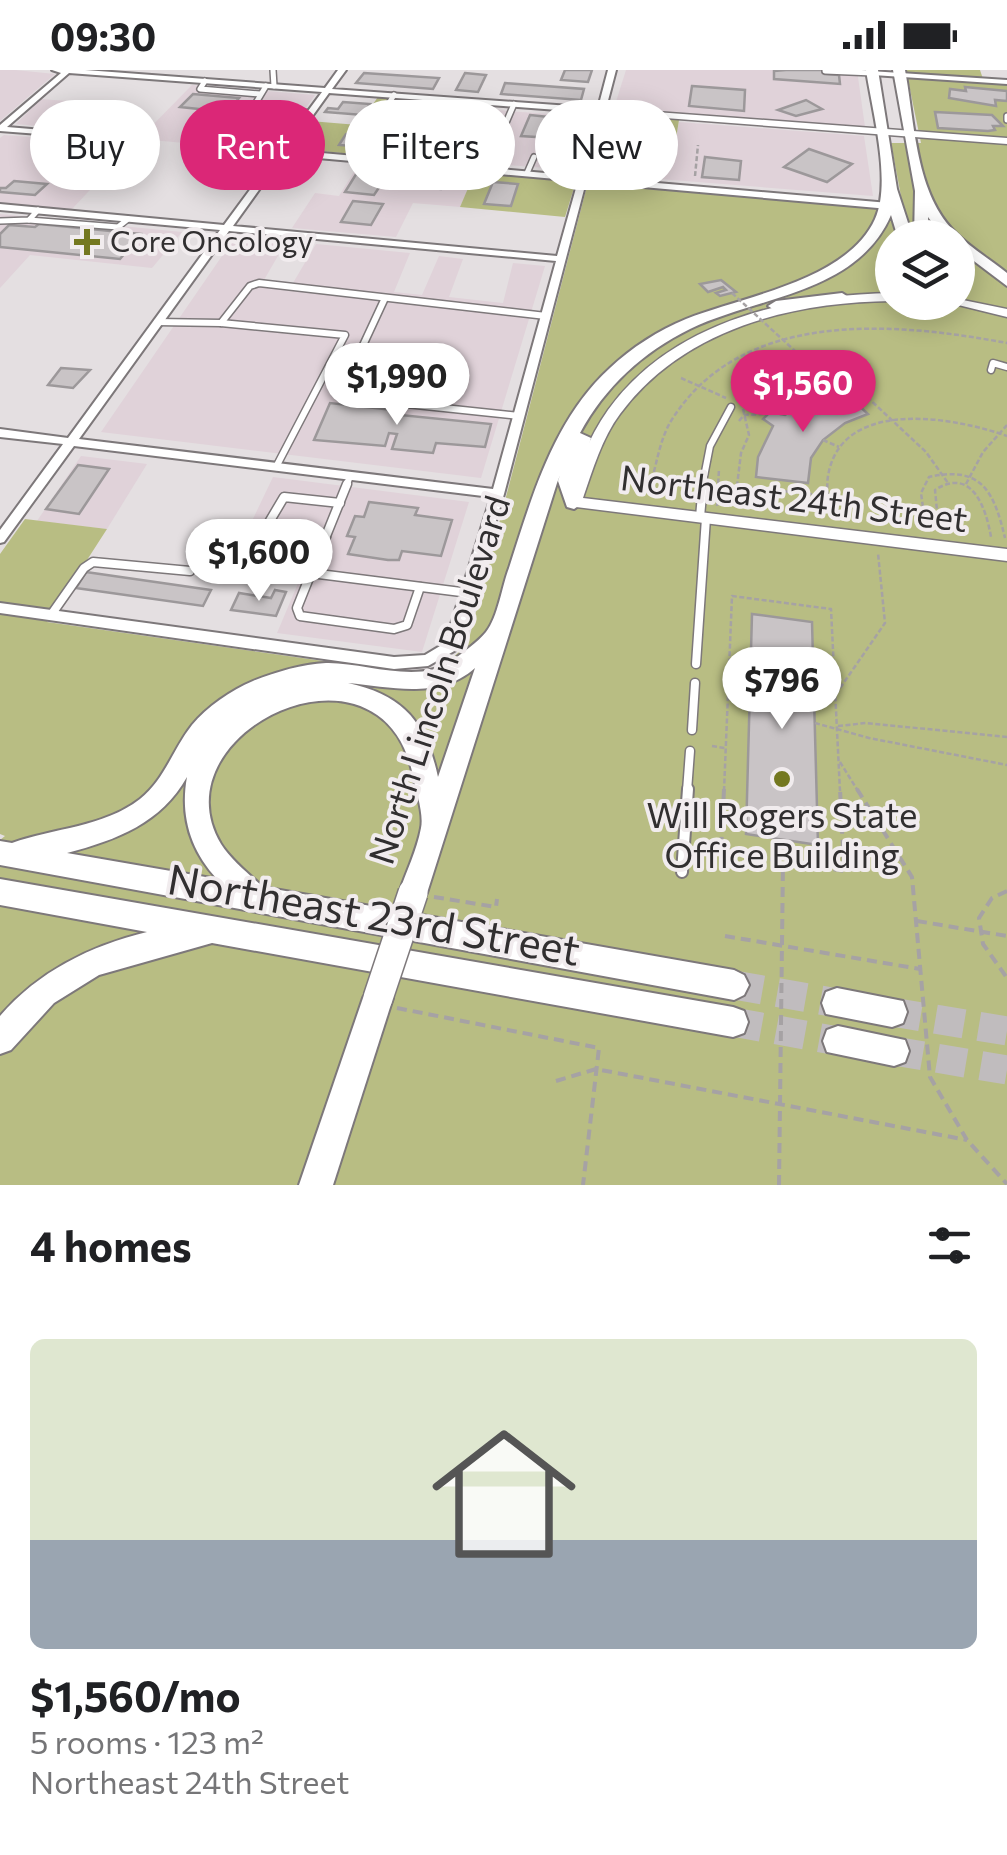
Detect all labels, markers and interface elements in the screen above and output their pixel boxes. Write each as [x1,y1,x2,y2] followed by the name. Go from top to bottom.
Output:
[50,12,156,59] text: 09:30
[30,100,160,190] chip: Buy
[180,100,325,190] chip: Rent
[345,100,515,190] chip: Filters
[535,100,678,190] chip: New
[875,220,975,320] map controls
[875,220,975,320] button: layers
[110,221,313,258] place label: Core Oncology
[74,229,100,255] marker: Core Oncology
[316,343,478,428] pin: $1,990
[722,350,884,435] pin: $1,560
[346,355,448,395] text: $1,990
[753,362,853,402] text: $1,560
[618,454,970,539] street label: Northeast 24th Street
[358,490,518,869] street label: North Lincoln Boulevard
[178,519,340,604] pin: $1,600
[208,531,310,571] text: $1,600
[723,647,841,732] pin: $796
[744,659,820,699] text: $796
[771,768,793,790] marker: Will Rogers State Office Building
[647,792,917,875] place label: Will Rogers State Office Building
[164,851,584,975] street label: Northeast 23rd Street
[922,1218,977,1273] icon: filters
[30,1219,192,1271] text: 4 homes
[414,1404,594,1584] icon: home
[30,1669,241,1721] text: $1,560/mo
[30,1721,264,1761] text: 5 rooms · 123 m²
[30,1761,349,1801] text: Northeast 24th Street

